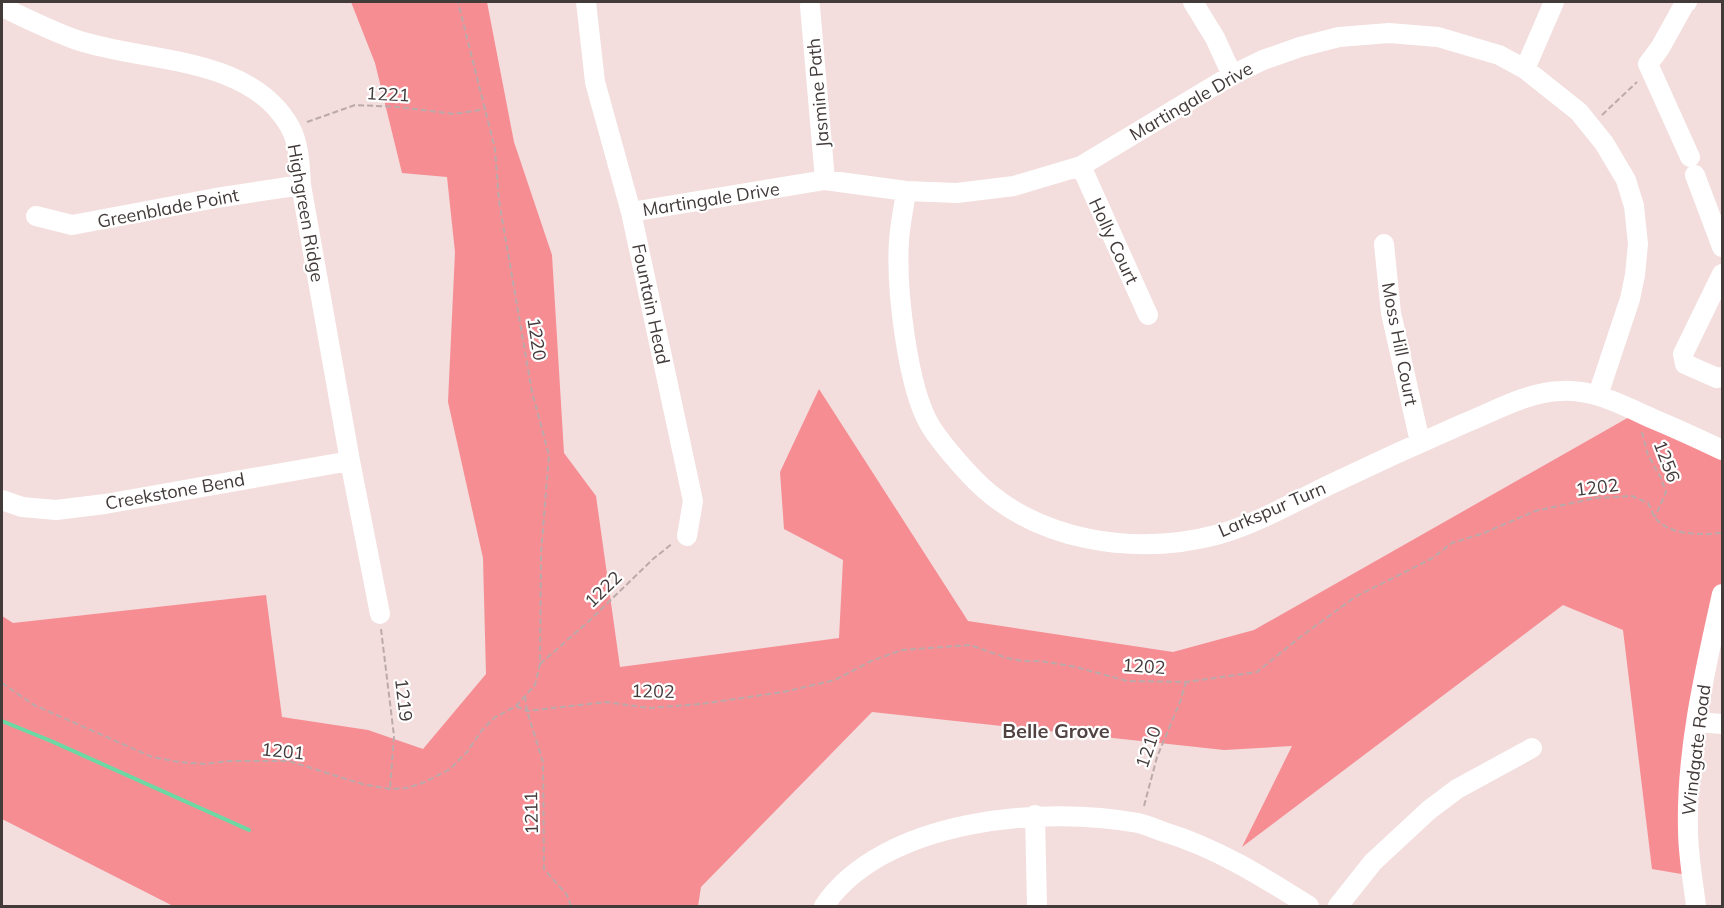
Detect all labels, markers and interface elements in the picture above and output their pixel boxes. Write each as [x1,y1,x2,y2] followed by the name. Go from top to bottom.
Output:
[802,37,834,149] street label: Jasmine Path
[1125,56,1257,146] street label: Martingale Drive
[366,81,410,107] street label: 1221
[283,142,329,284] street label: Highgreen Ridge
[641,177,781,221] street label: Martingale Drive
[95,183,241,233] street label: Greenblade Point
[1084,194,1144,288] street label: Holly Court
[627,242,675,366] street label: Fountain Head
[1377,280,1423,408] street label: Moss Hill Court
[522,316,552,362] street label: 1220
[1649,437,1685,485] street label: 1256
[103,467,247,515] street label: Creekstone Bend
[1574,473,1620,501] street label: 1202
[1215,476,1329,542] street label: Larkspur Turn
[579,566,627,612] street label: 1222
[1122,653,1166,679] street label: 1202
[390,677,418,723] street label: 1219
[631,679,675,703] street label: 1202
[1677,683,1715,817] street label: Windgate Road
[1002,718,1110,743] district label: Belle Grove
[1130,723,1166,771] street label: 1210
[260,737,306,765] street label: 1201
[519,791,543,835] street label: 1211

